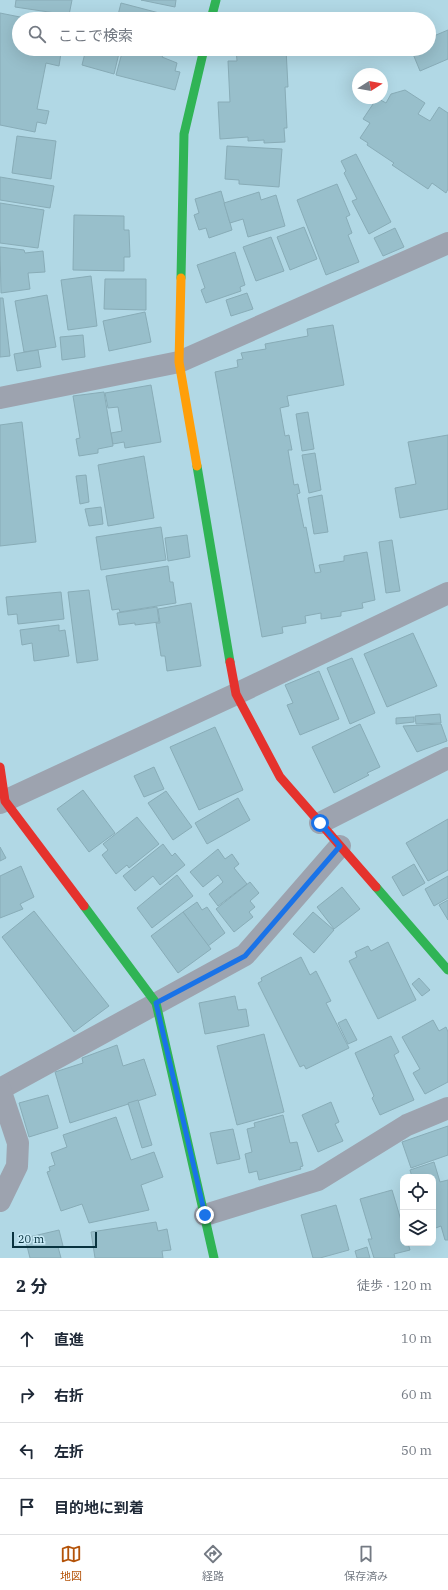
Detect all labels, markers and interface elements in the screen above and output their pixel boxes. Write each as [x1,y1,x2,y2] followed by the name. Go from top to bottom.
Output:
[12,12,436,56] search box
[26,23,48,45] icon: search
[58,26,133,45] text: ここで検索
[352,68,388,104] north arrow
[311,814,329,832] route start
[400,1174,436,1246] map controls
[400,1174,436,1210] button: locate
[196,1206,214,1224] route end
[400,1210,436,1246] button: layers
[12,1230,97,1249] scale bar
[18,1232,44,1246] text: 20 m
[16,1275,47,1297] text: 2 分
[357,1277,432,1294] text: 徒歩 · 120 m
[16,1328,38,1350] icon: ahead
[54,1330,84,1349] text: 直進
[401,1330,432,1347] text: 10 m
[16,1384,38,1406] icon: right
[54,1386,84,1405] text: 右折
[401,1386,432,1403] text: 60 m
[16,1440,38,1462] icon: left
[54,1442,84,1461] text: 左折
[401,1442,432,1459] text: 50 m
[16,1496,38,1518] icon: arrive
[54,1498,144,1517] text: 目的地に到着
[60,1543,82,1583] tab: 地図
[202,1543,224,1583] tab: 経路
[344,1543,388,1583] tab: 保存済み

